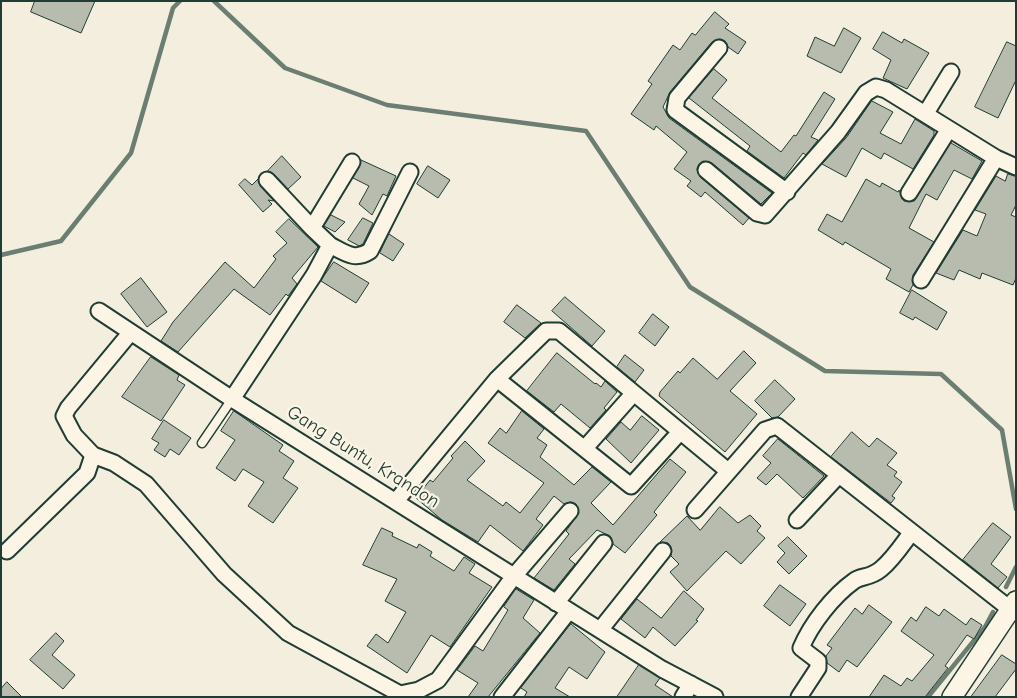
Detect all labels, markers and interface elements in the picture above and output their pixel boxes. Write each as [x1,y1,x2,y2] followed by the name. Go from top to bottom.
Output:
[282,401,444,513] street label: Gang Buntu, Krandon

